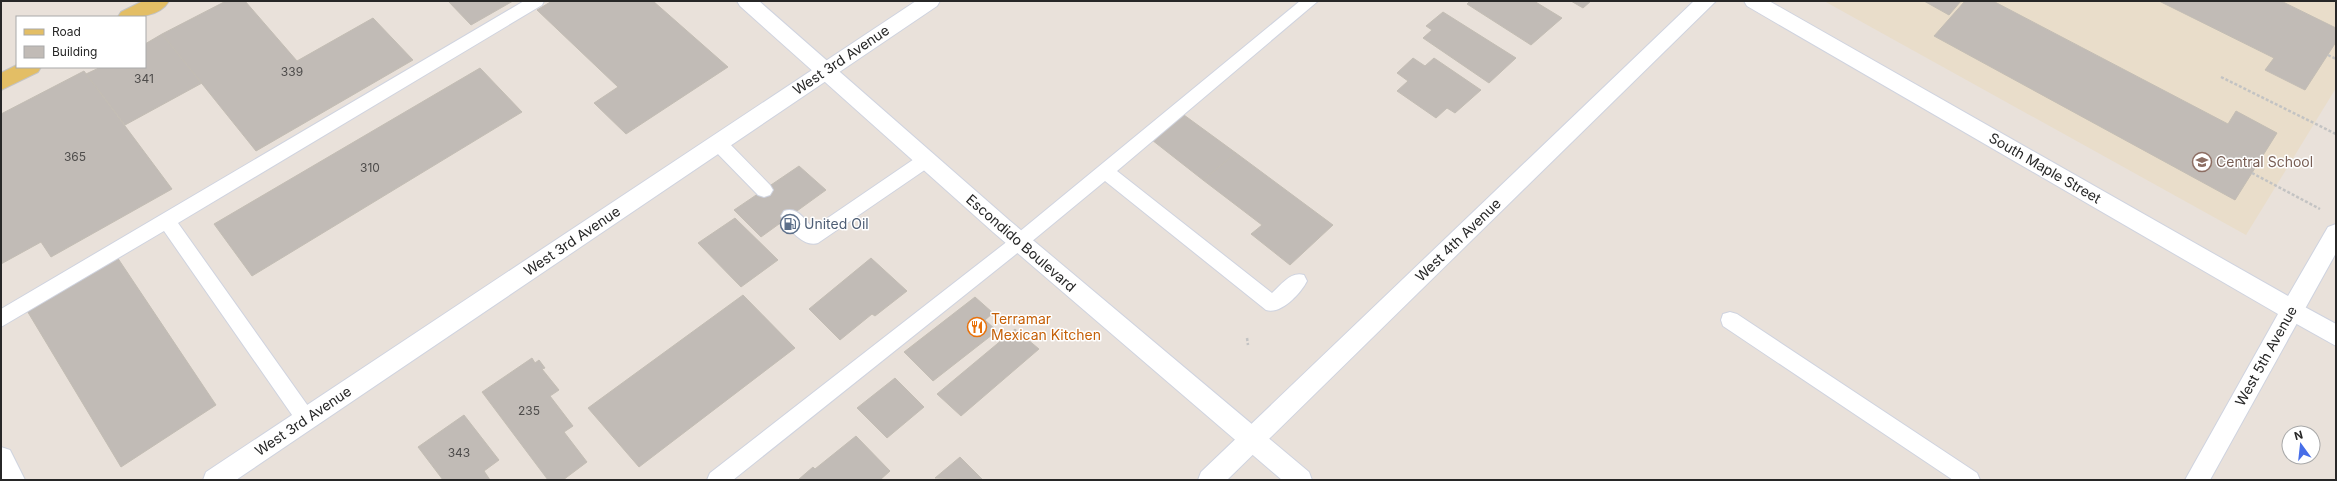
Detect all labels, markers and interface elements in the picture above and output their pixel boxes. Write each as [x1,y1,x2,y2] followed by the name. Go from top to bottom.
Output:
[16,16,146,68] legend
[789,21,892,98] street label: West 3rd Avenue
[52,24,81,39] text: Road
[52,44,97,59] text: Building
[281,64,303,79] house number: 339
[134,71,154,86] house number: 341
[1986,129,2105,207] street label: South Maple Street
[64,149,86,164] house number: 365
[2191,151,2213,173] school or university icon: Central School
[2216,153,2313,170] place label: Central School
[360,160,380,175] house number: 310
[963,190,1080,295] street label: Escondido Boulevard
[1411,195,1504,285] street label: West 4th Avenue
[520,202,623,279] street label: West 3rd Avenue
[779,213,801,235] fuel station icon: United Oil
[804,215,869,232] place label: United Oil
[2231,303,2300,409] street label: West 5th Avenue
[991,310,1101,343] place label: Terramar Mexican Kitchen
[966,316,988,338] restaurant icon: Terramar Mexican Kitchen
[251,382,354,459] street label: West 3rd Avenue
[518,403,540,418] house number: 235
[2281,425,2321,465] north arrow
[2293,427,2304,443] text: N
[448,445,470,460] house number: 343

